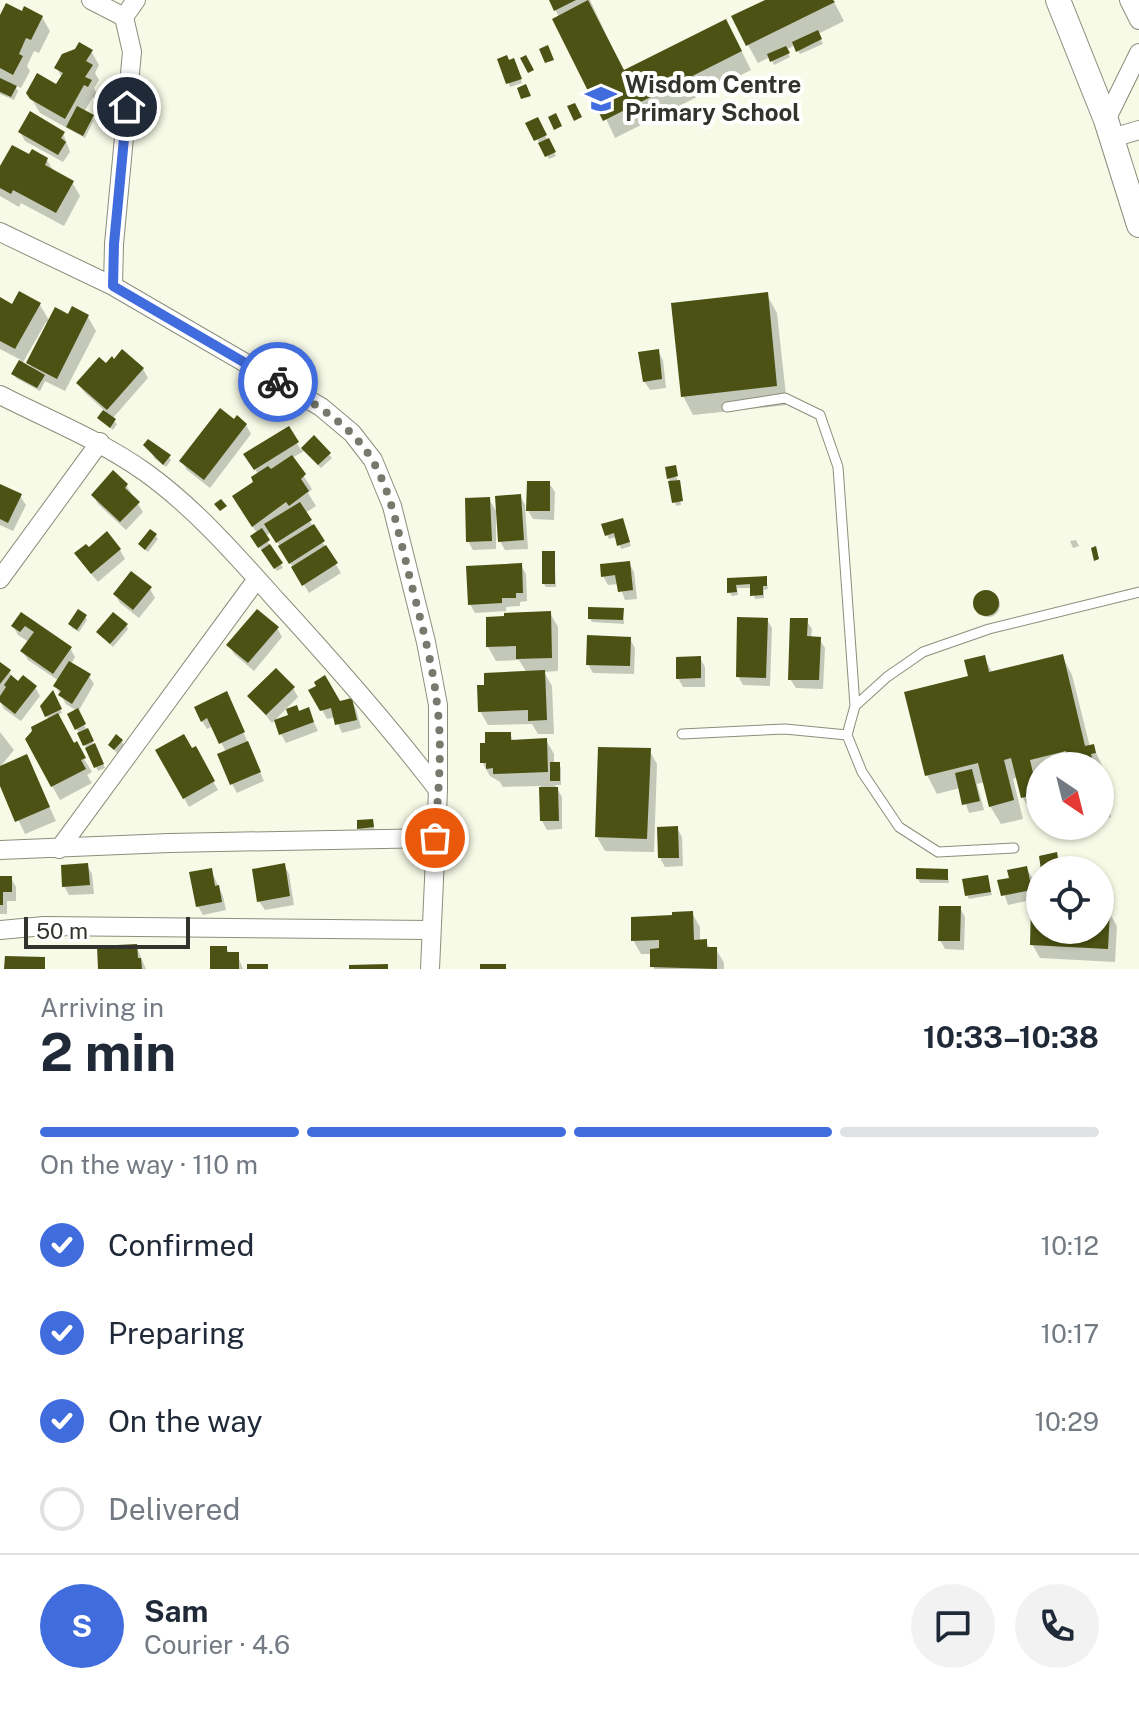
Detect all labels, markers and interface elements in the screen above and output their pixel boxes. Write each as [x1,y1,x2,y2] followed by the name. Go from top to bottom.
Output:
[625,70,801,126] place label: Wisdom Centre Primary School
[93,73,161,141] pin
[584,82,618,116] school or university icon: Wisdom Centre Primary School
[105,85,149,129] icon: home
[238,342,318,422] courier
[256,360,300,404] icon: bike
[1026,752,1114,840] north arrow
[1026,752,1114,944] map controls
[401,804,469,872] pin
[413,816,457,860] icon: bag
[1026,856,1114,944] button: locate
[24,913,190,949] scale bar
[36,918,88,944] text: 50 m
[40,992,164,1023] text: Arriving in
[923,1019,1099,1055] text: 10:33–10:38
[40,1022,176,1083] text: 2 min
[40,1149,258,1180] text: On the way · 110 m
[40,1223,84,1267] icon: check
[108,1227,254,1263] text: Confirmed
[1041,1230,1099,1261] text: 10:12
[40,1311,84,1355] icon: check
[108,1315,245,1351] text: Preparing
[1040,1318,1099,1349] text: 10:17
[40,1399,84,1443] icon: check
[108,1403,262,1439] text: On the way
[1034,1406,1099,1437] text: 10:29
[108,1491,240,1527] text: Delivered
[911,1584,995,1668] button: chat
[1015,1584,1099,1668] button: phone
[144,1593,208,1629] text: Sam
[72,1608,92,1644] text: S
[144,1629,290,1660] text: Courier · 4.6

